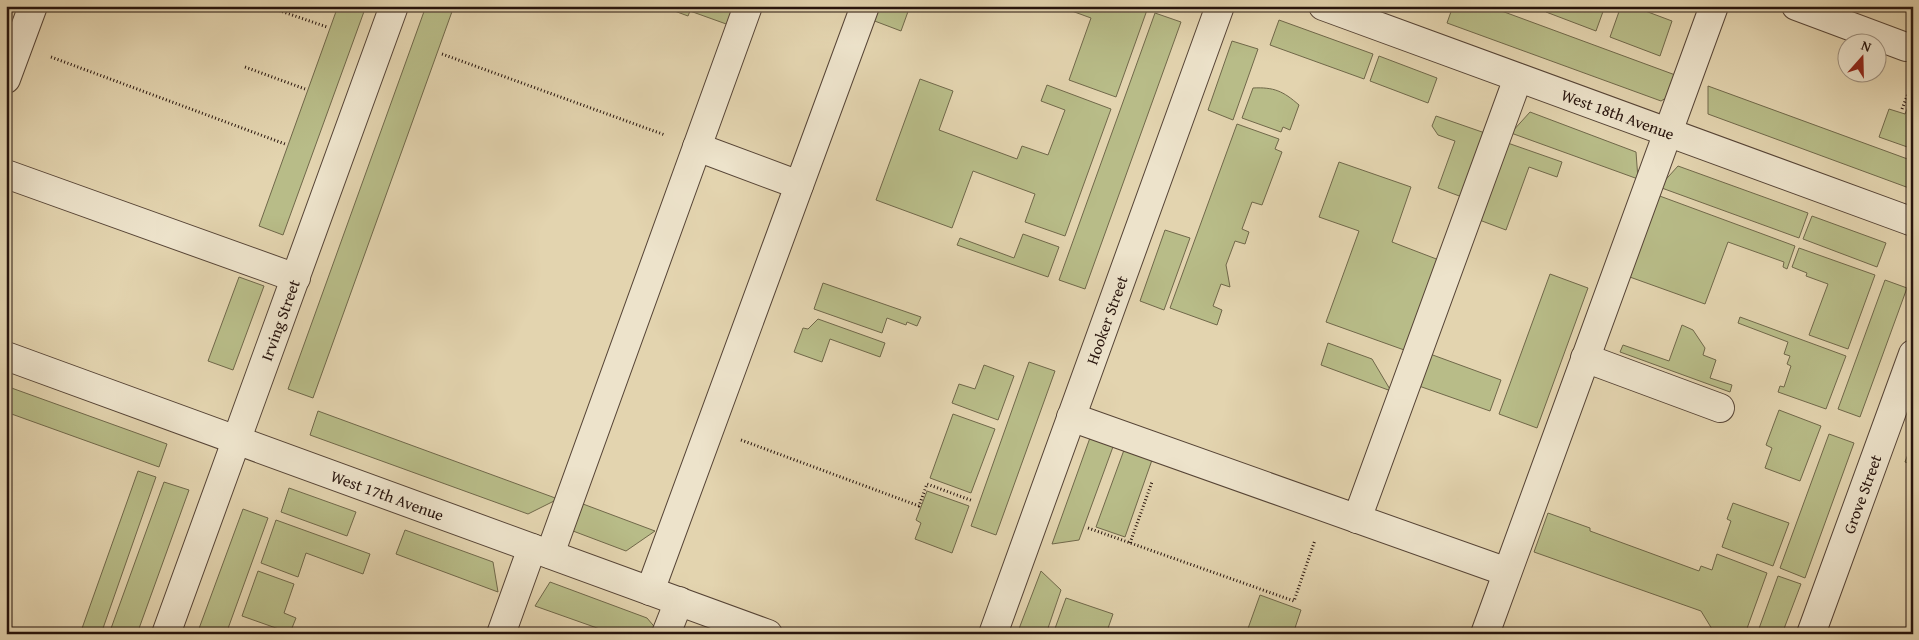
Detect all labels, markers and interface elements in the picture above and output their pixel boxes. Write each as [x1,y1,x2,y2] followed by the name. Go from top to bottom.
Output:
[1836,32,1886,82] north arrow
[1859,35,1875,57] text: N
[1558,82,1678,146] street label: West 18th Avenue
[1079,272,1134,368] street label: Hooker Street
[254,276,306,364] street label: Irving Street
[1837,451,1888,537] street label: Grove Street
[327,464,447,527] street label: West 17th Avenue

